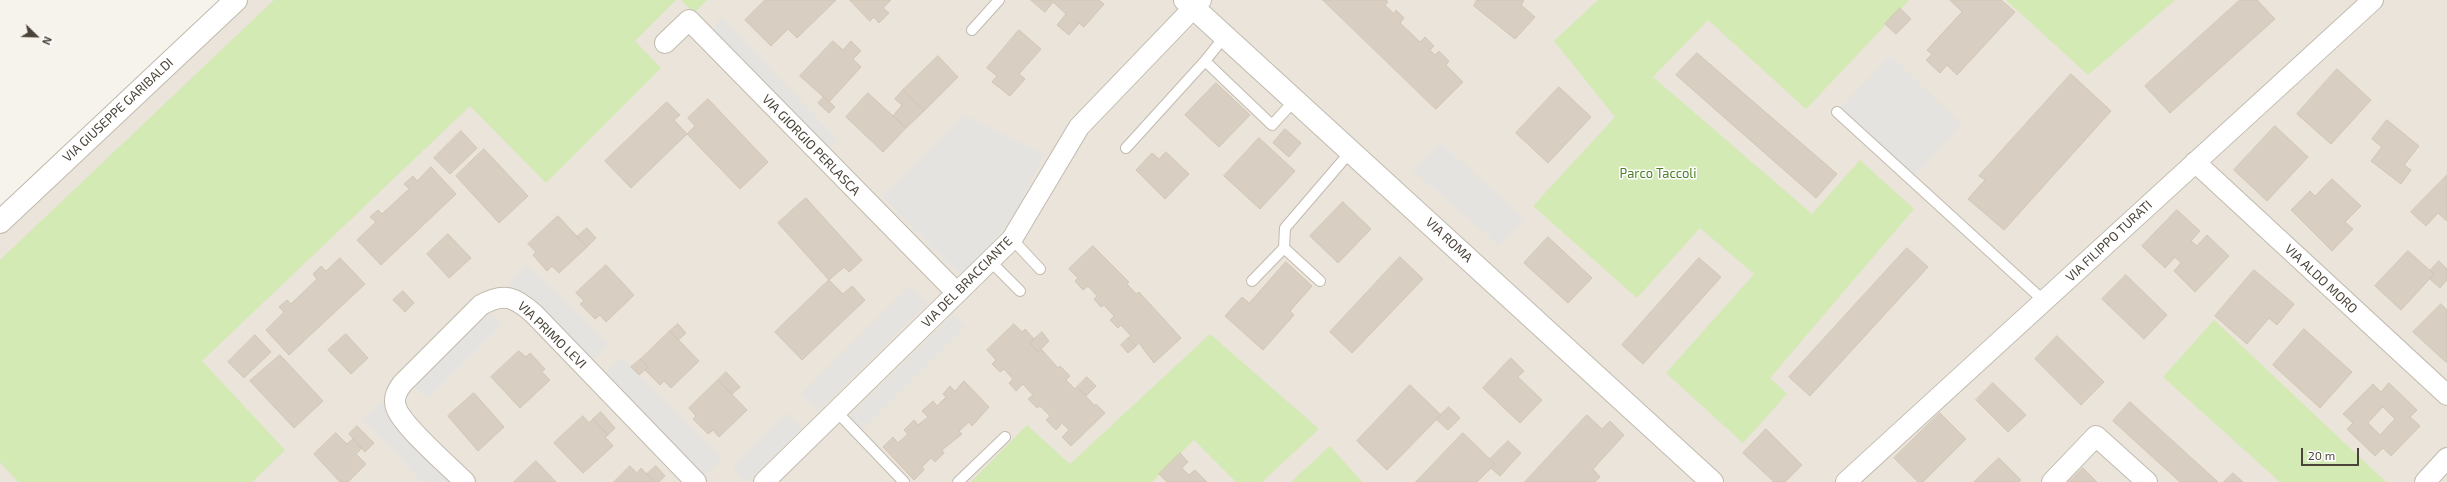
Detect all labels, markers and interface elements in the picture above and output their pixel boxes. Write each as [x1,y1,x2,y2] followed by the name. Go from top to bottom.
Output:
[16,16,56,56] north arrow
[40,35,55,47] text: N
[60,55,176,165] street label: VIA GIUSEPPE GARIBALDI
[759,91,863,199] street label: VIA GIORGIO PERLASCA
[1620,166,1696,182] park label: Parco Taccoli
[2063,197,2155,285] street label: VIA FILIPPO TURATI
[1422,214,1476,266] street label: VIA ROMA
[918,233,1016,331] street label: VIA DEL BRACCIANTE
[2281,241,2361,317] street label: VIA ALDO MORO
[514,298,590,372] street label: VIA PRIMO LEVI
[2303,440,2361,466] scale bar
[2308,448,2335,462] text: 20 m

